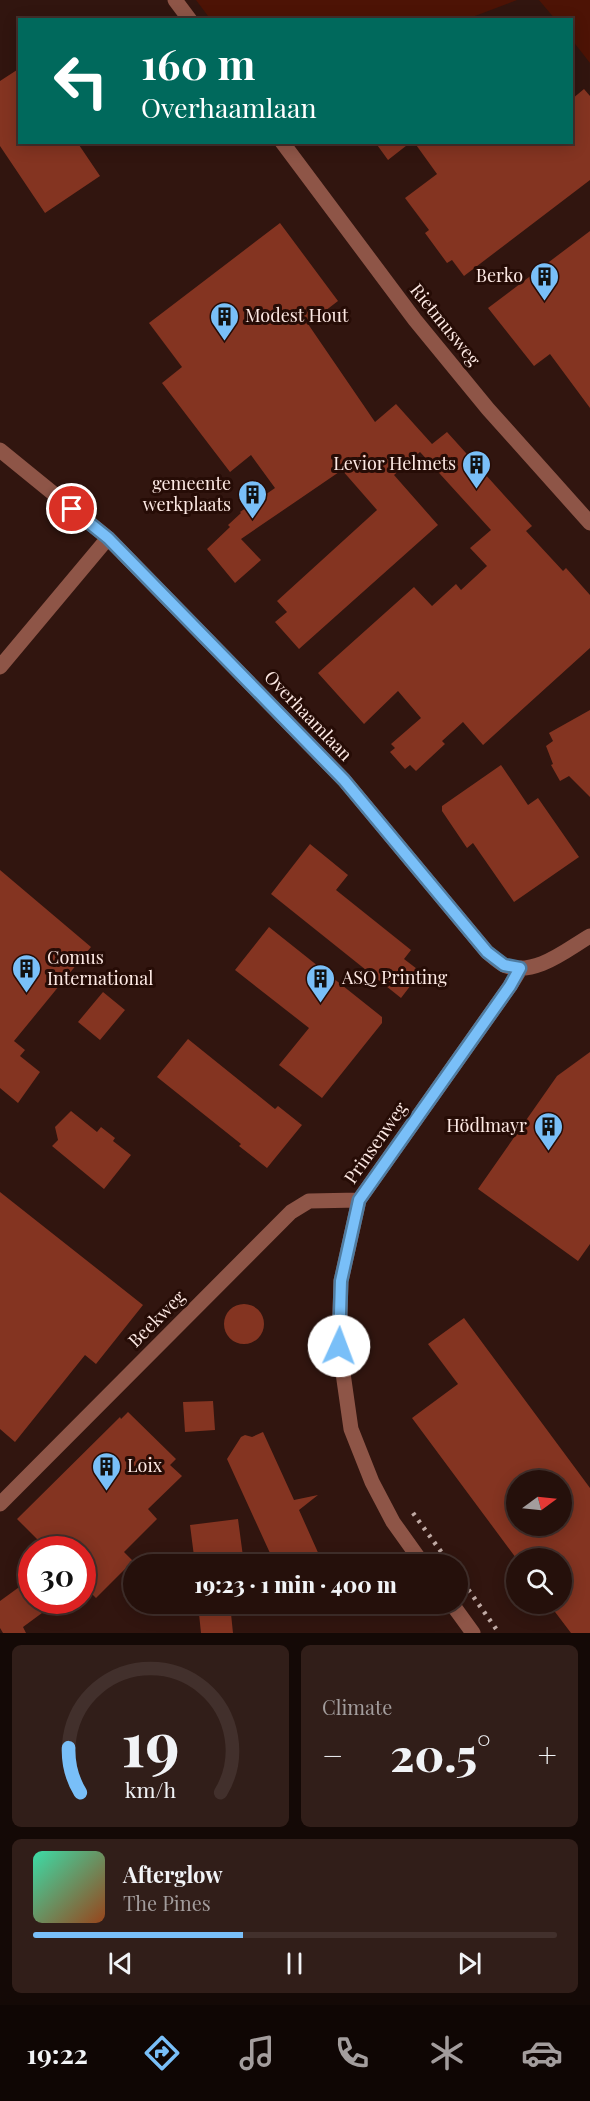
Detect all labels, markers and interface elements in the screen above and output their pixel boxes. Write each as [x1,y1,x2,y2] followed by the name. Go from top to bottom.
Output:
[141,35,256,91] text: 160 m
[42,42,120,120] icon: left
[141,89,317,125] text: Overhaamlaan
[528,260,560,302] building icon: Berko
[476,263,523,287] place label: Berko
[405,278,487,371] street label: Rietmusweg
[208,300,240,342] building icon: Modest Hout
[245,303,349,327] place label: Modest Hout
[461,448,493,490] building icon: Levior Helmets
[333,451,456,475] place label: Levior Helmets
[143,471,231,516] place label: gemeente werkplaats
[236,478,268,520] building icon: gemeente werkplaats
[46,483,97,534] pin
[55,492,88,525] icon: arrive
[259,665,358,766] street label: Overhaamlaan
[47,945,153,990] place label: Comus International
[10,952,42,994] building icon: Comus International
[305,962,337,1004] building icon: ASQ Printing
[341,965,448,989] place label: ASQ Printing
[338,1096,412,1188] street label: Prinsenweg
[532,1110,564,1152] building icon: Hödlmayr
[446,1113,527,1137] place label: Hödlmayr
[122,1284,190,1352] street label: Beekweg
[307,1314,371,1378] position arrow
[90,1450,122,1492] building icon: Loix
[127,1453,163,1477] place label: Loix
[506,1470,572,1536] north arrow
[506,1470,572,1614] map controls
[18,1536,96,1614] speed limit sign: 30
[506,1548,572,1614] button: search
[194,1569,397,1599] text: 19:23 · 1 min · 400 m
[322,1693,392,1720] text: Climate
[121,1699,180,1783] text: 19
[390,1723,491,1783] text: 20.5°
[322,1732,343,1776] text: −
[538,1732,557,1776] text: +
[125,1775,177,1803] text: km/h
[123,1859,223,1889] text: Afterglow
[123,1889,211,1916] text: The Pines
[104,1947,137,1980] icon: previous
[278,1947,311,1980] icon: pause
[453,1947,486,1980] icon: next
[141,2032,183,2074] icon: directions
[236,2032,278,2074] icon: music
[331,2032,373,2074] icon: phone
[426,2032,468,2074] icon: climate
[521,2032,563,2074] icon: car
[27,2035,88,2071] text: 19:22

